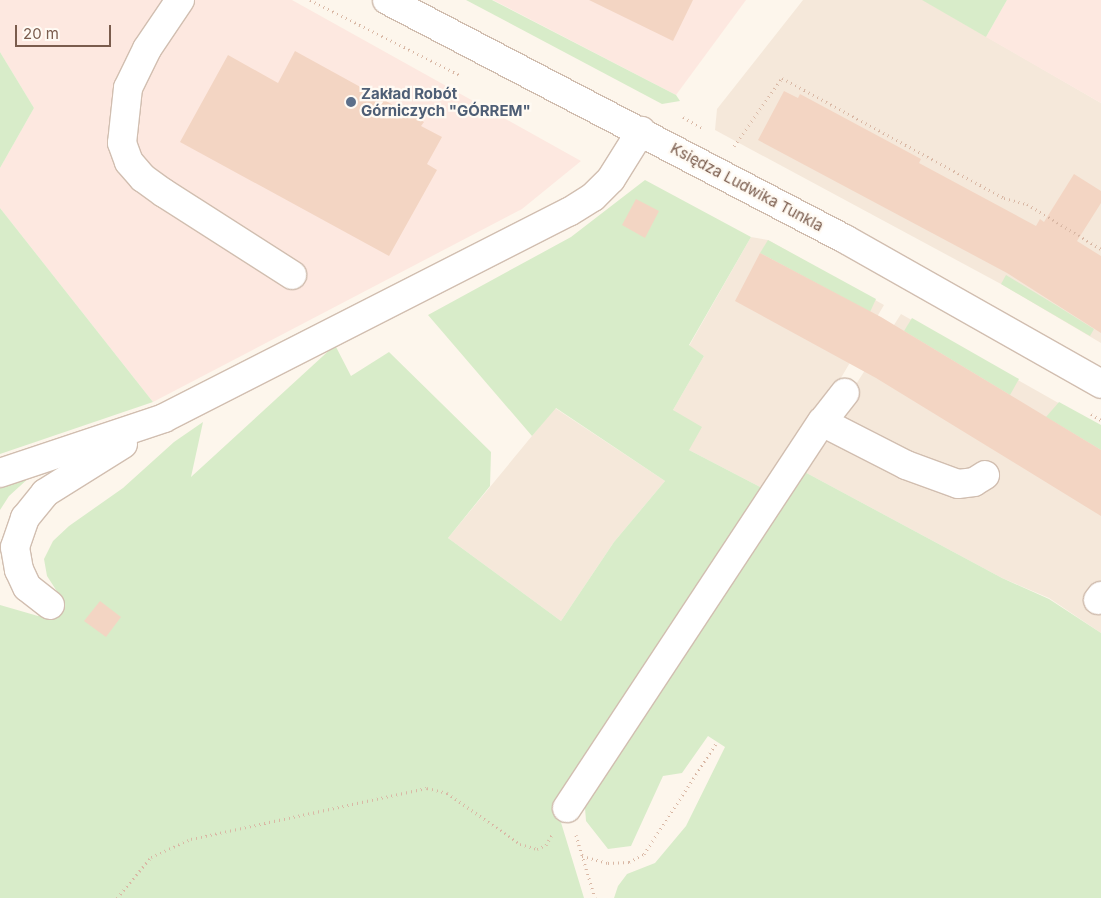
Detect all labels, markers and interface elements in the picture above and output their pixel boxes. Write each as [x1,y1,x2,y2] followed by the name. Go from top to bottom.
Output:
[18,15,114,47] scale bar
[23,24,59,43] text: 20 m
[361,84,531,119] place label: Zakład Robót Górniczych "GÓRREM"
[345,96,357,108] marker: Zakład Robót Górniczych "GÓRREM"
[668,139,826,235] street label: Księdza Ludwika Tunkla

